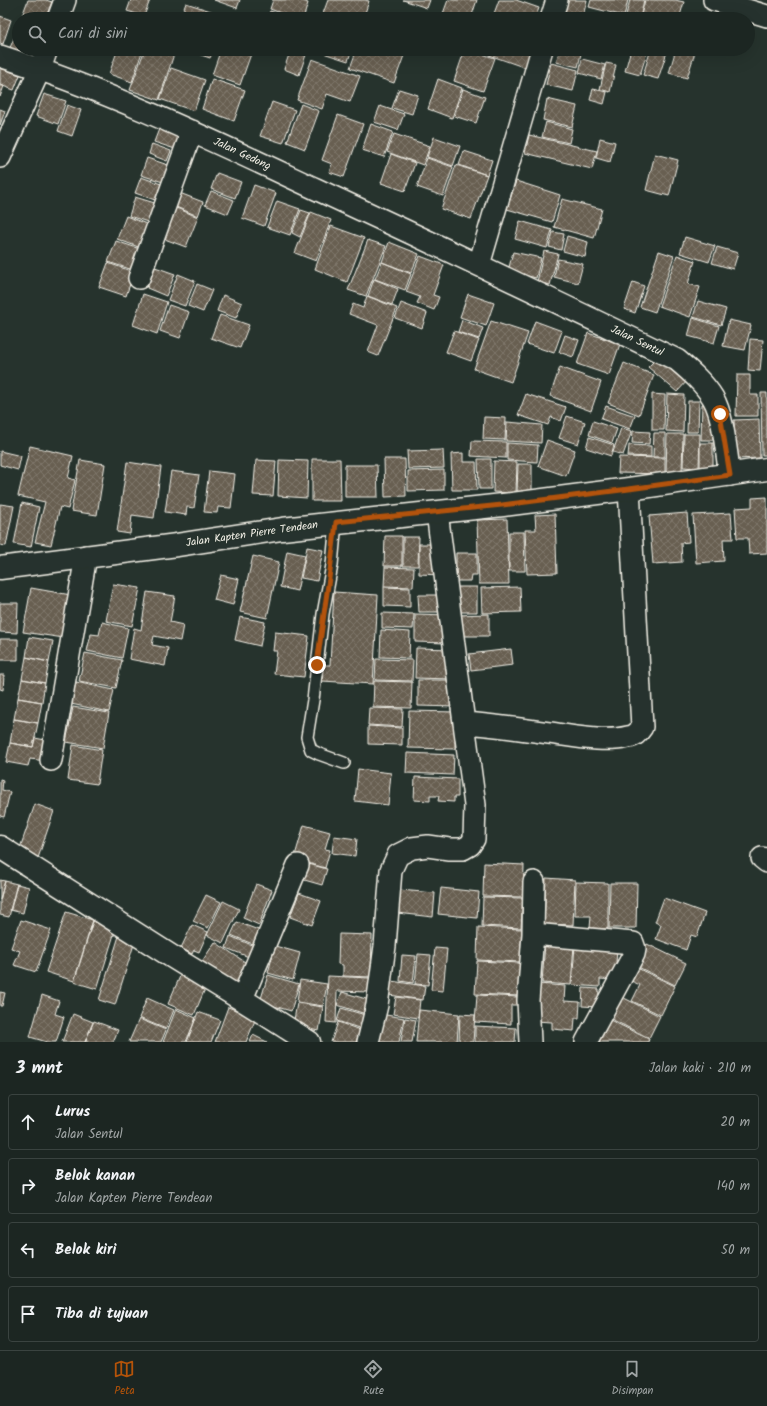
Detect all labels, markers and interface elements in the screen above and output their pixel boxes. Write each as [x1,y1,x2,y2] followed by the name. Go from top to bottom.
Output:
[12,12,755,56] search box
[58,22,127,46] text: Cari di sini
[26,23,48,45] icon: search
[210,133,274,175] street label: Jalan Gedong
[607,320,667,362] street label: Jalan Sentul
[711,405,729,423] route start
[185,516,319,552] street label: Jalan Kapten Pierre Tendean
[308,656,326,674] route end
[16,1055,63,1082] text: 3 mnt
[649,1058,751,1079] text: Jalan kaki · 210 m
[55,1100,90,1124] text: Lurus
[17,1111,39,1133] icon: ahead
[720,1112,750,1133] text: 20 m
[55,1124,123,1145] text: Jalan Sentul
[55,1164,135,1188] text: Belok kanan
[17,1175,39,1197] icon: right
[717,1176,750,1197] text: 140 m
[55,1188,212,1209] text: Jalan Kapten Pierre Tendean
[55,1238,116,1262] text: Belok kiri
[17,1239,39,1261] icon: left
[721,1240,750,1261] text: 50 m
[55,1302,148,1326] text: Tiba di tujuan
[17,1303,39,1325] icon: arrive
[113,1358,135,1400] tab: Peta
[362,1358,384,1400] tab: Rute
[611,1358,653,1400] tab: Disimpan

